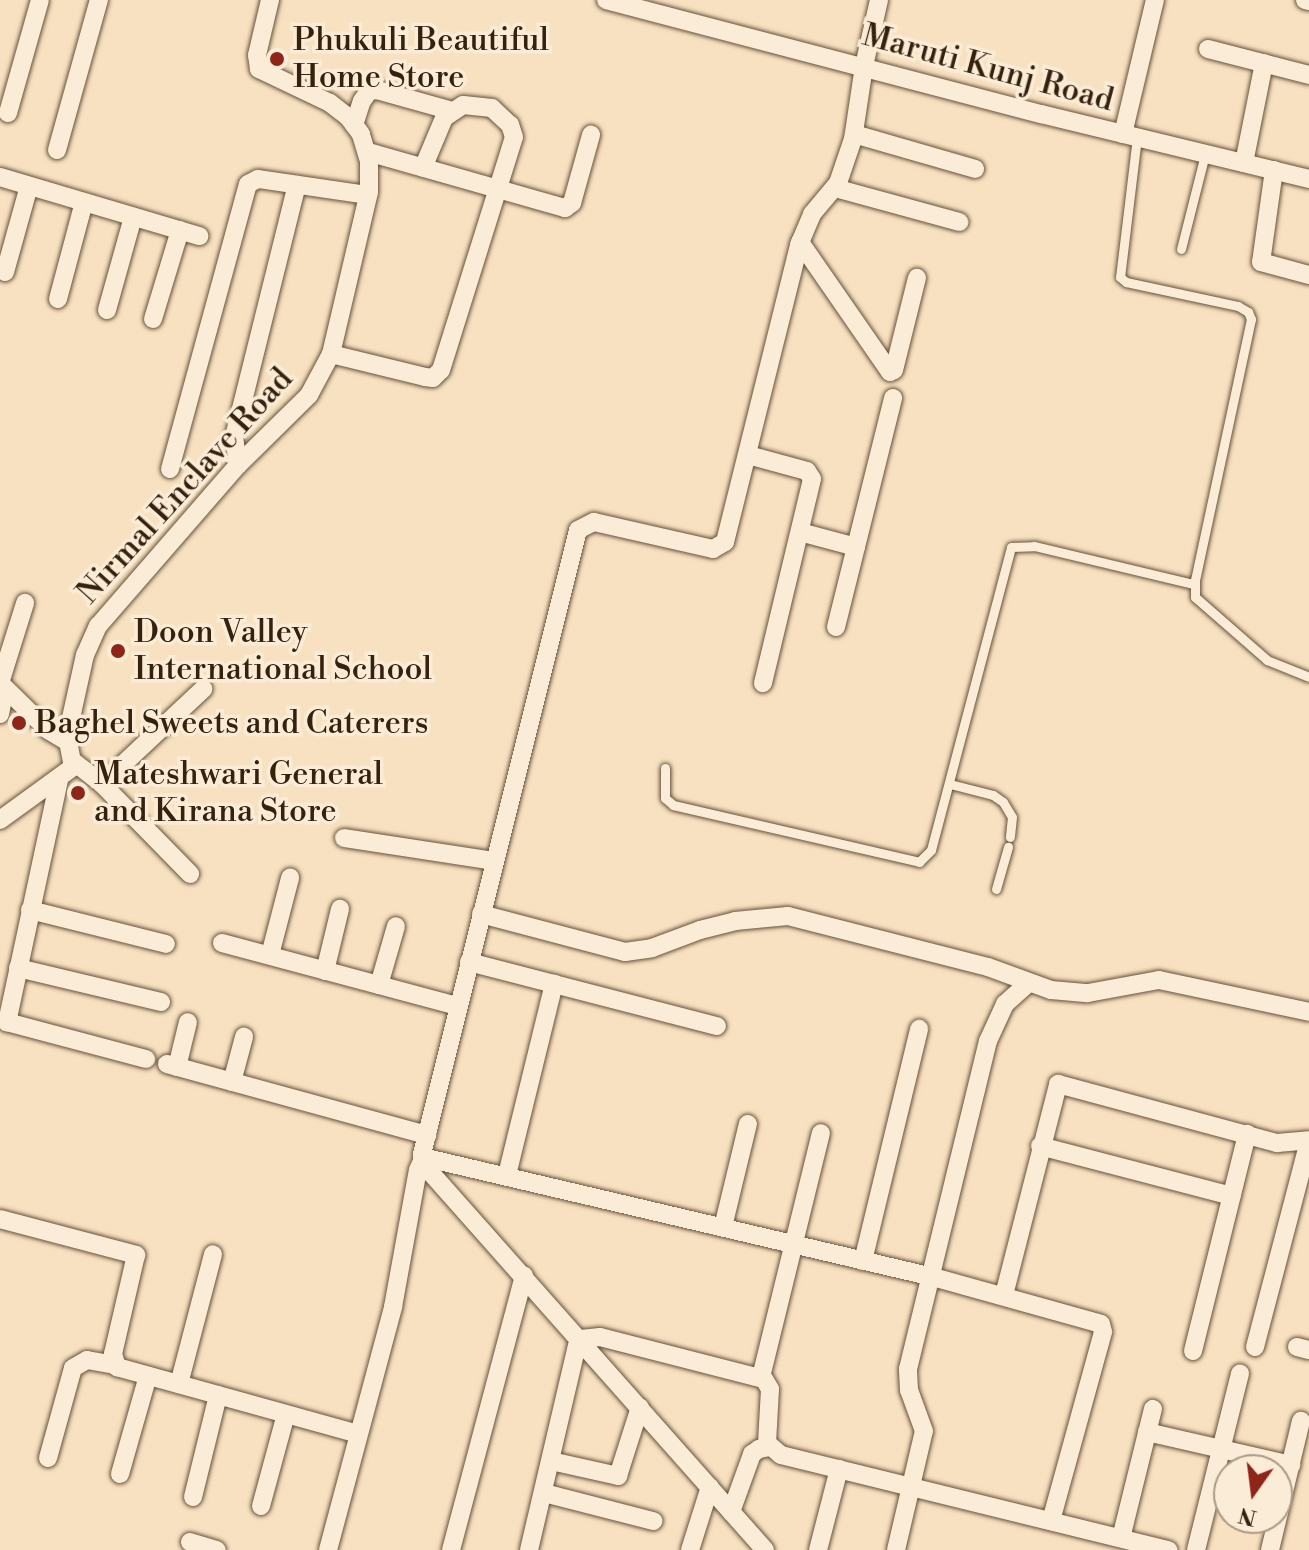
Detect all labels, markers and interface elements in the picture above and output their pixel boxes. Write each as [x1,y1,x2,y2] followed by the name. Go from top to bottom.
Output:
[858,16,1118,120] street label: Maruti Kunj Road
[293,22,549,97] place label: Phukuli Beautiful Home Store
[268,50,286,68] marker: Phukuli Beautiful Home Store
[69,360,301,612] street label: Nirmal Enclave Road
[134,614,432,689] place label: Doon Valley International School
[109,642,127,660] marker: Doon Valley International School
[35,704,429,742] place label: Baghel Sweets and Caterers
[10,714,28,732] marker: Baghel Sweets and Caterers
[94,756,383,831] place label: Mateshwari General and Kirana Store
[69,784,87,802] marker: Mateshwari General and Kirana Store
[1213,1454,1293,1534] north arrow
[1236,1501,1259,1531] text: N

